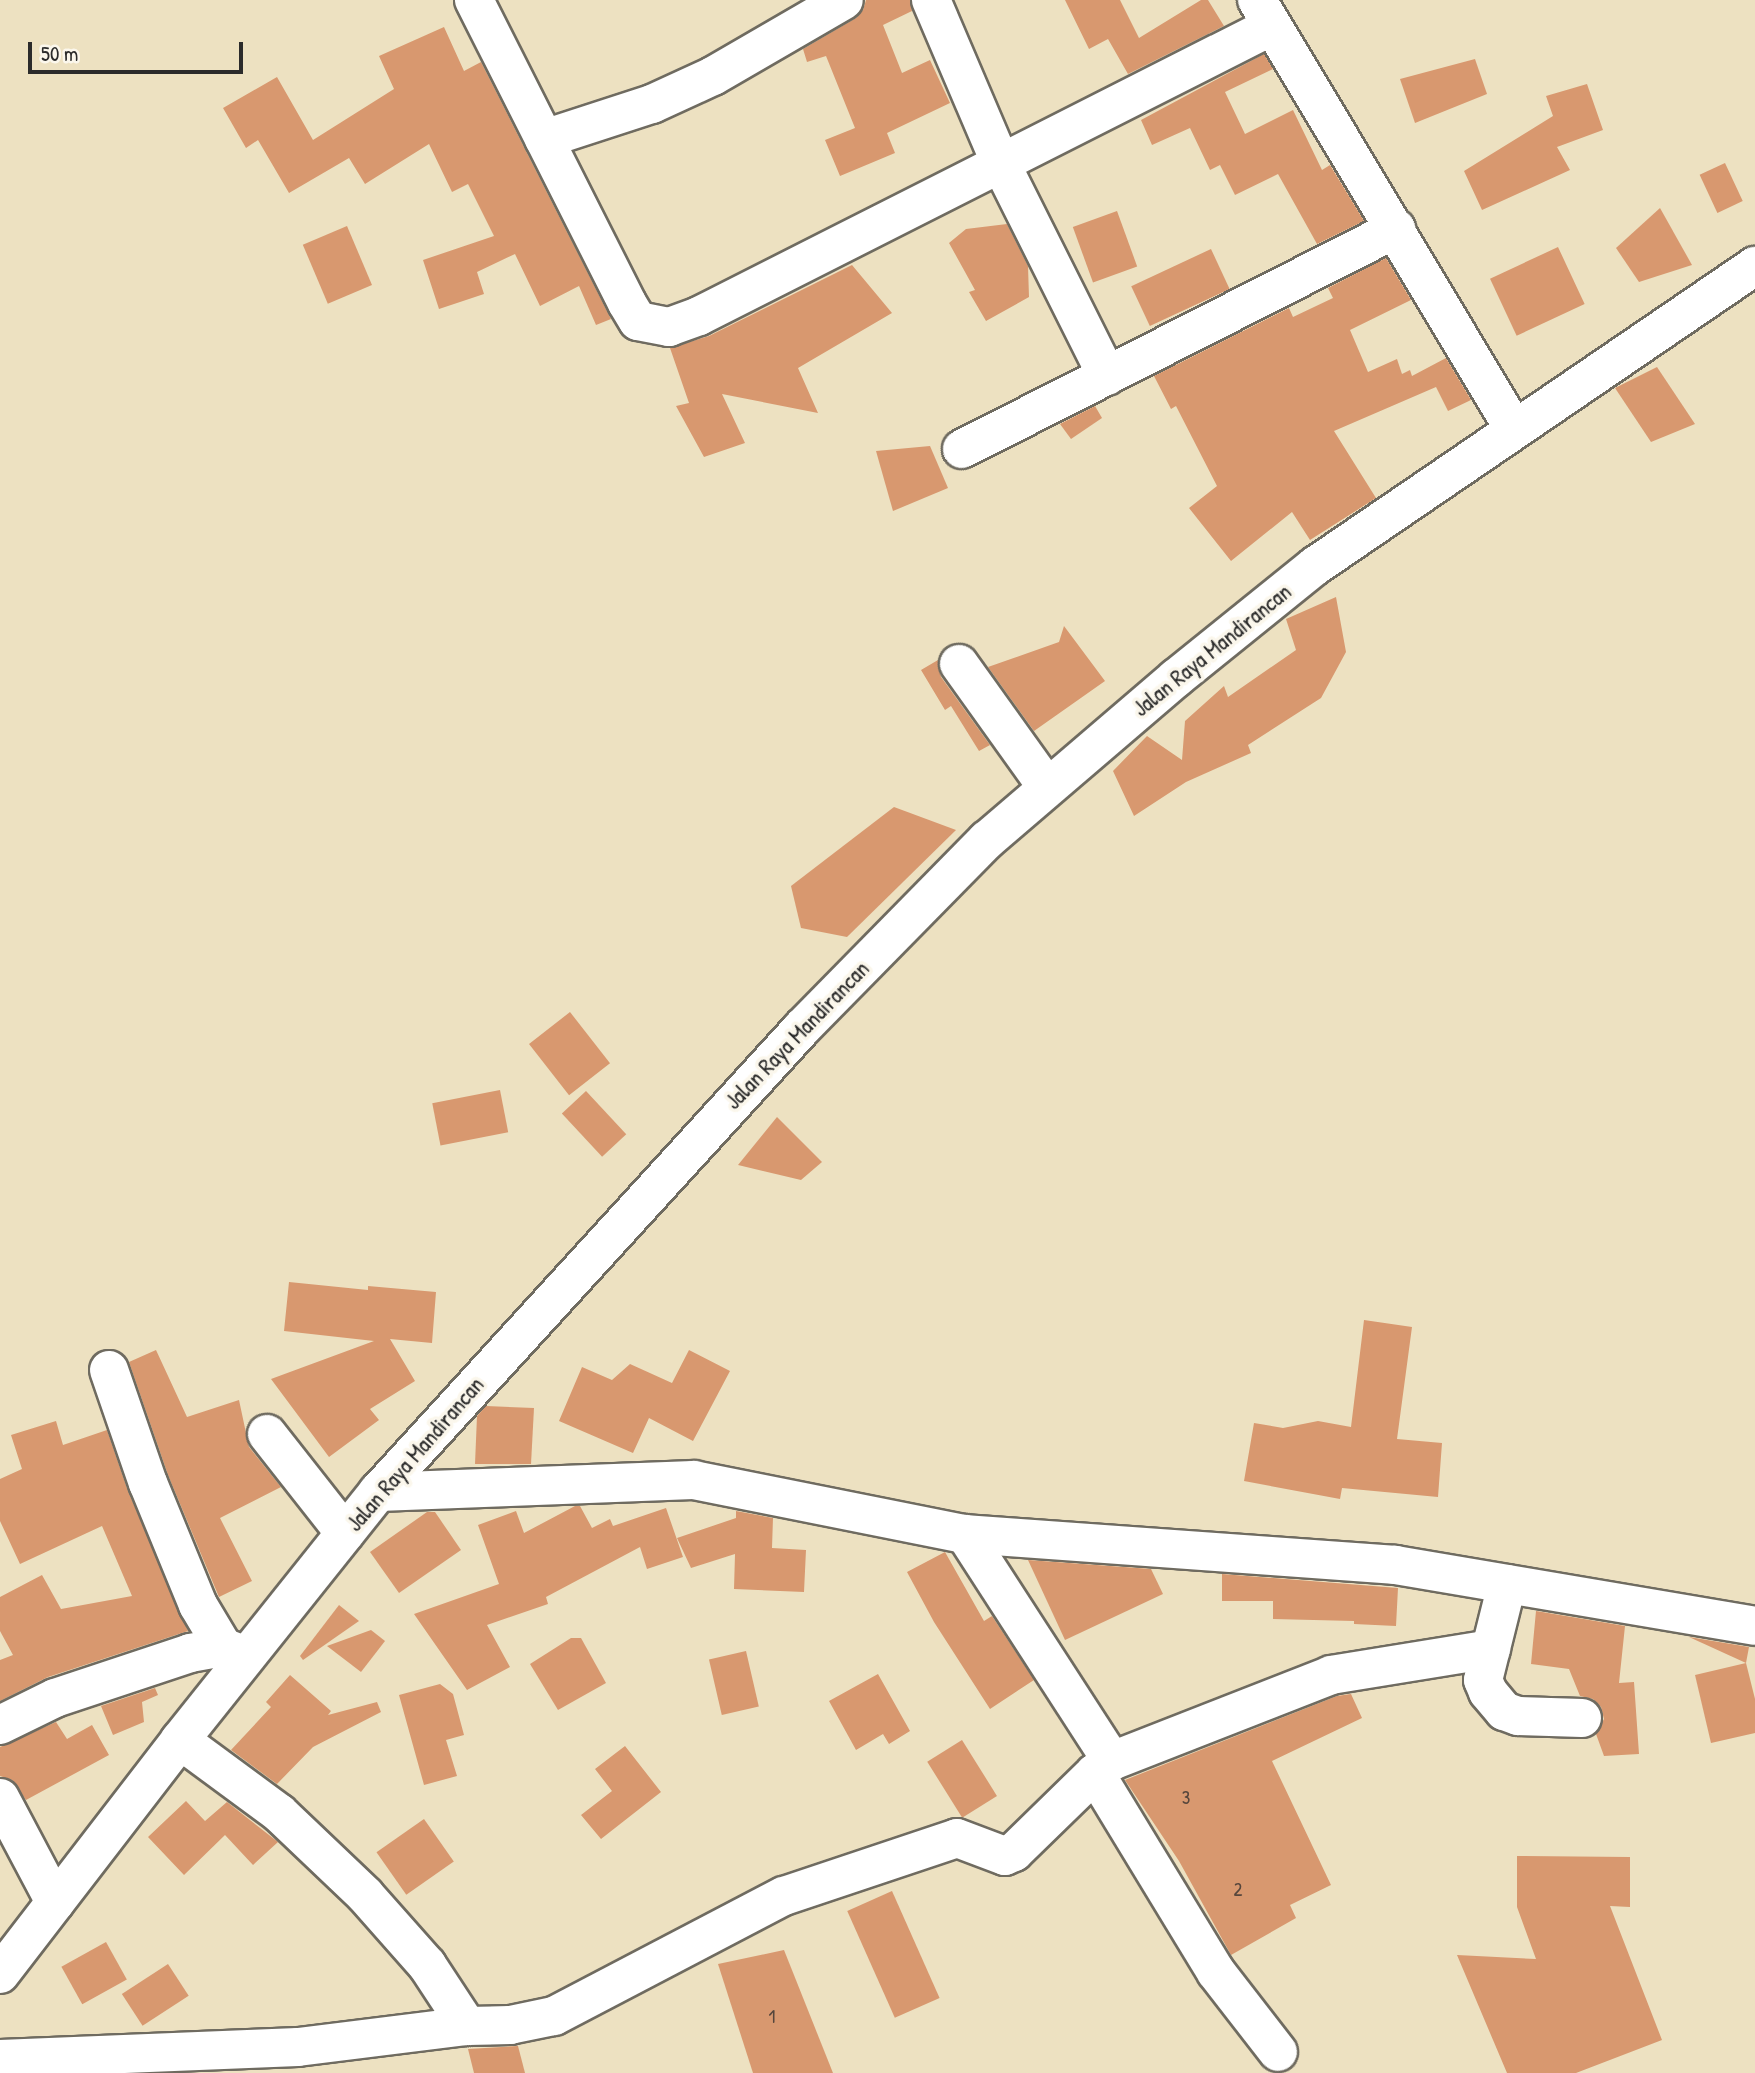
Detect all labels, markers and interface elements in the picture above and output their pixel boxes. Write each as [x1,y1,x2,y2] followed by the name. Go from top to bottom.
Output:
[32,28,247,72] scale bar
[41,39,78,68] text: 50 m
[1127,578,1297,722] street label: Jalan Raya Mandirancan
[719,955,875,1115] street label: Jalan Raya Mandirancan
[340,1371,490,1537] street label: Jalan Raya Mandirancan
[1182,1787,1190,1809] house number: 3
[1234,1879,1242,1901] house number: 2
[769,2006,775,2028] house number: 1

